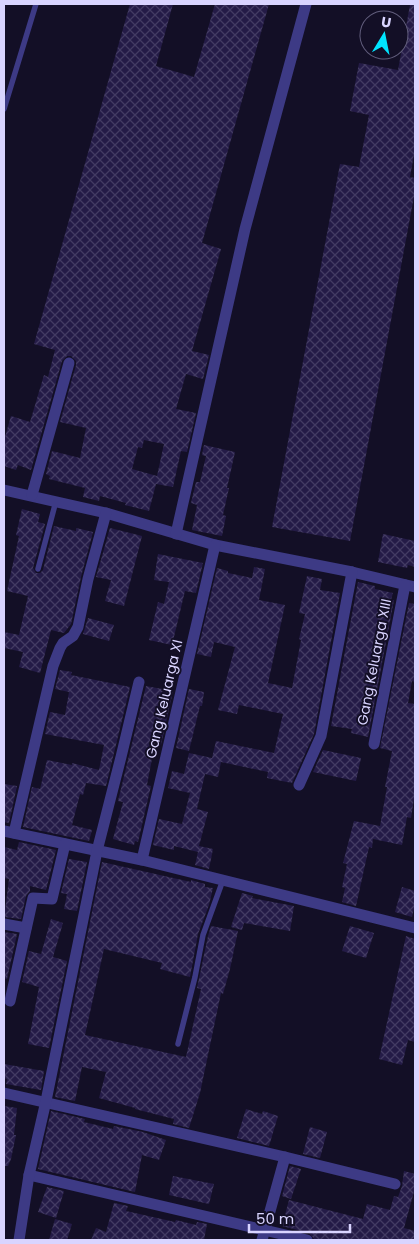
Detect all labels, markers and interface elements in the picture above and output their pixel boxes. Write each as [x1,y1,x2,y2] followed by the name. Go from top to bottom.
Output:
[359,10,409,60] north arrow
[380,11,393,33] text: U
[352,597,396,727] street label: Gang Keluarga XIII
[141,638,187,760] street label: Gang Keluarga XI
[249,1202,350,1234] scale bar
[256,1208,294,1229] text: 50 m

